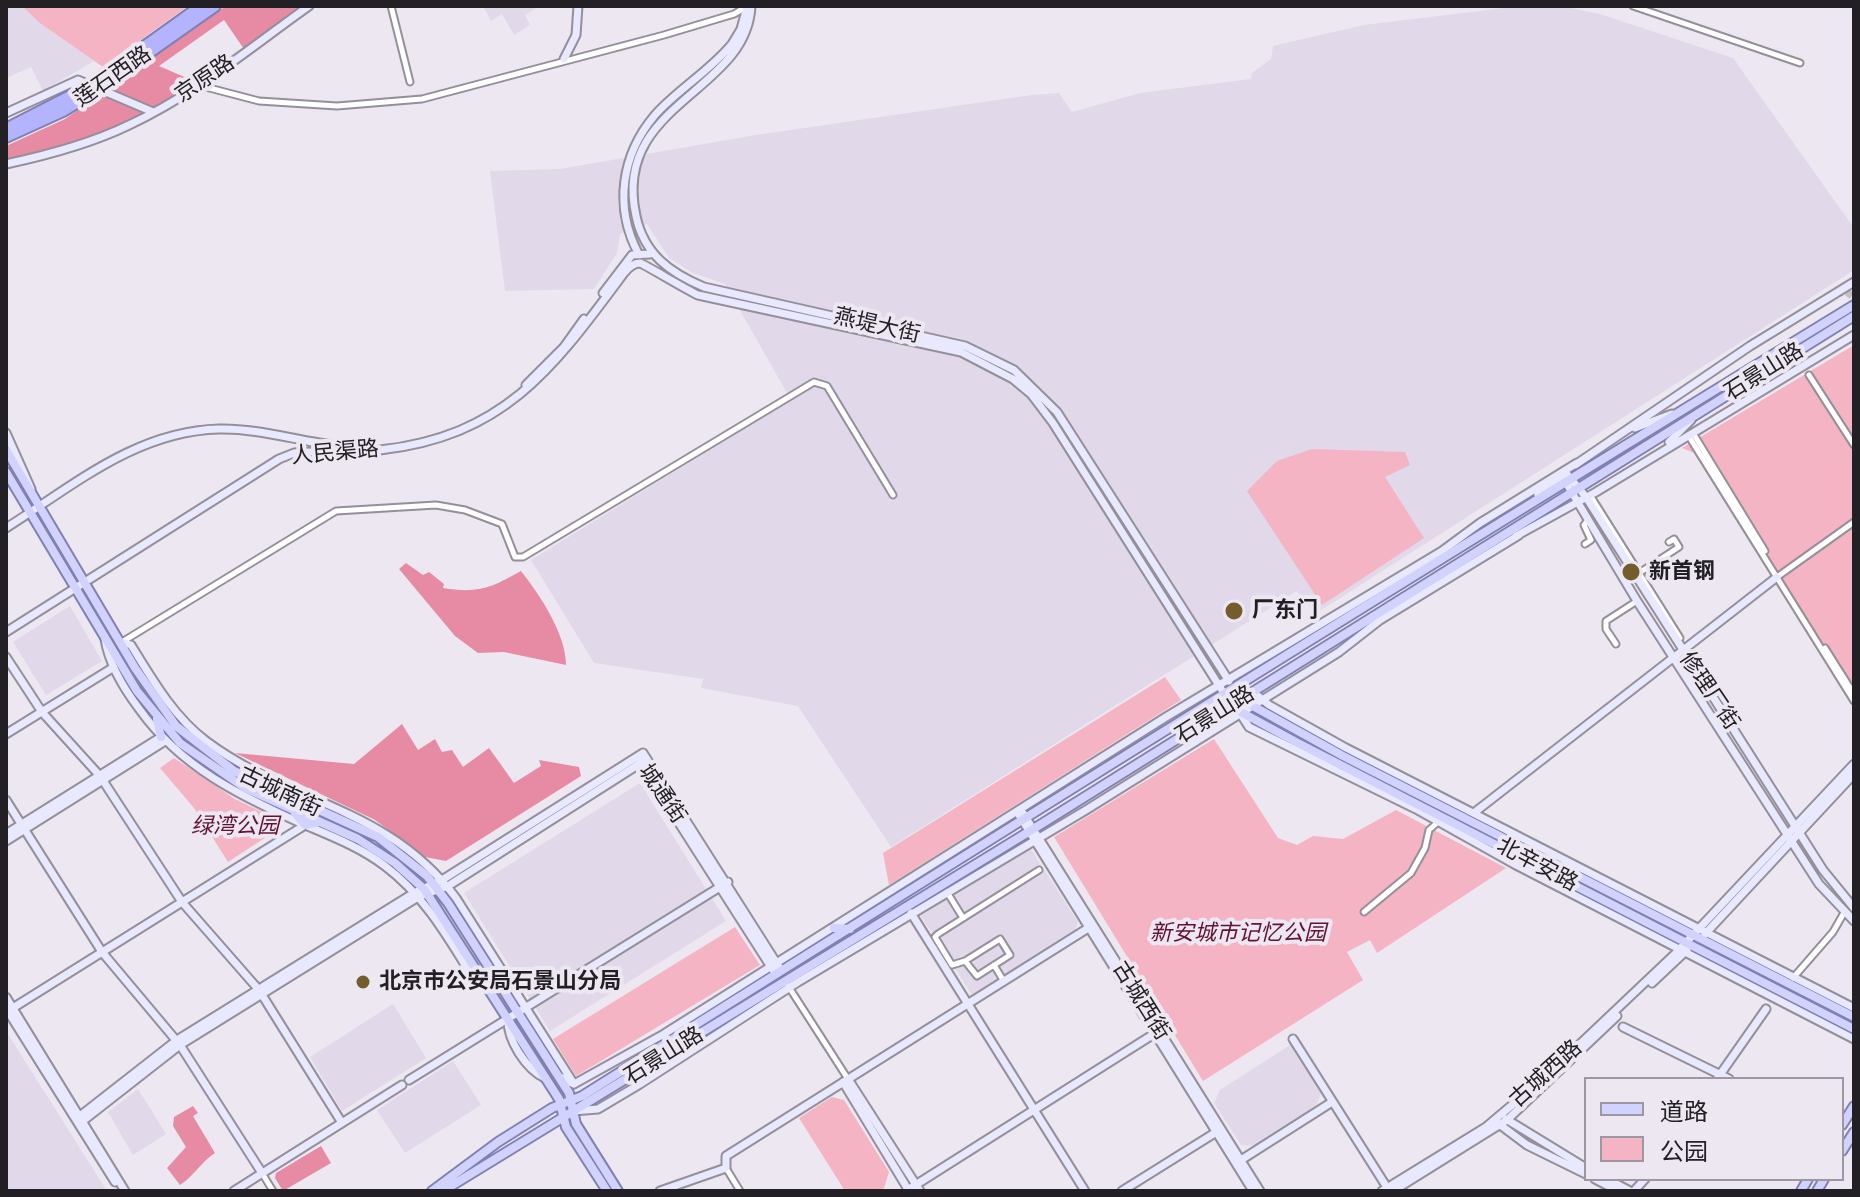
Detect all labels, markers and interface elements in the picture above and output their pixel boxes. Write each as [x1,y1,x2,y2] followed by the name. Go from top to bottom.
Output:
[69,41,157,113] street label: 莲石西路
[170,50,240,108] street label: 京原路
[831,303,923,349] street label: 燕堤大街
[1720,337,1808,407] street label: 石景山路
[290,436,380,470] street label: 人民渠路
[1649,559,1715,585] place label: 新首钢
[1620,561,1642,583] marker: 新首钢
[1252,598,1318,624] place label: 厂东门
[1223,600,1245,622] marker: 厂东门
[1673,647,1745,735] street label: 修理厂街
[1171,680,1259,750] street label: 石景山路
[633,759,691,829] street label: 城通街
[235,761,325,823] street label: 古城南街
[191,814,279,840] park label: 绿湾公园
[1492,833,1582,897] street label: 北辛安路
[1150,921,1326,947] park label: 新安城市记忆公园
[1106,957,1176,1045] street label: 古城西街
[379,969,621,995] place label: 北京市公安局石景山分局
[354,973,372,991] marker: 北京市公安局石景山分局
[620,1021,708,1091] street label: 石景山路
[1504,1035,1588,1113] street label: 古城西路
[1584,1077,1844,1181] legend
[1660,1095,1708,1127] text: 道路
[1660,1135,1708,1167] text: 公园

